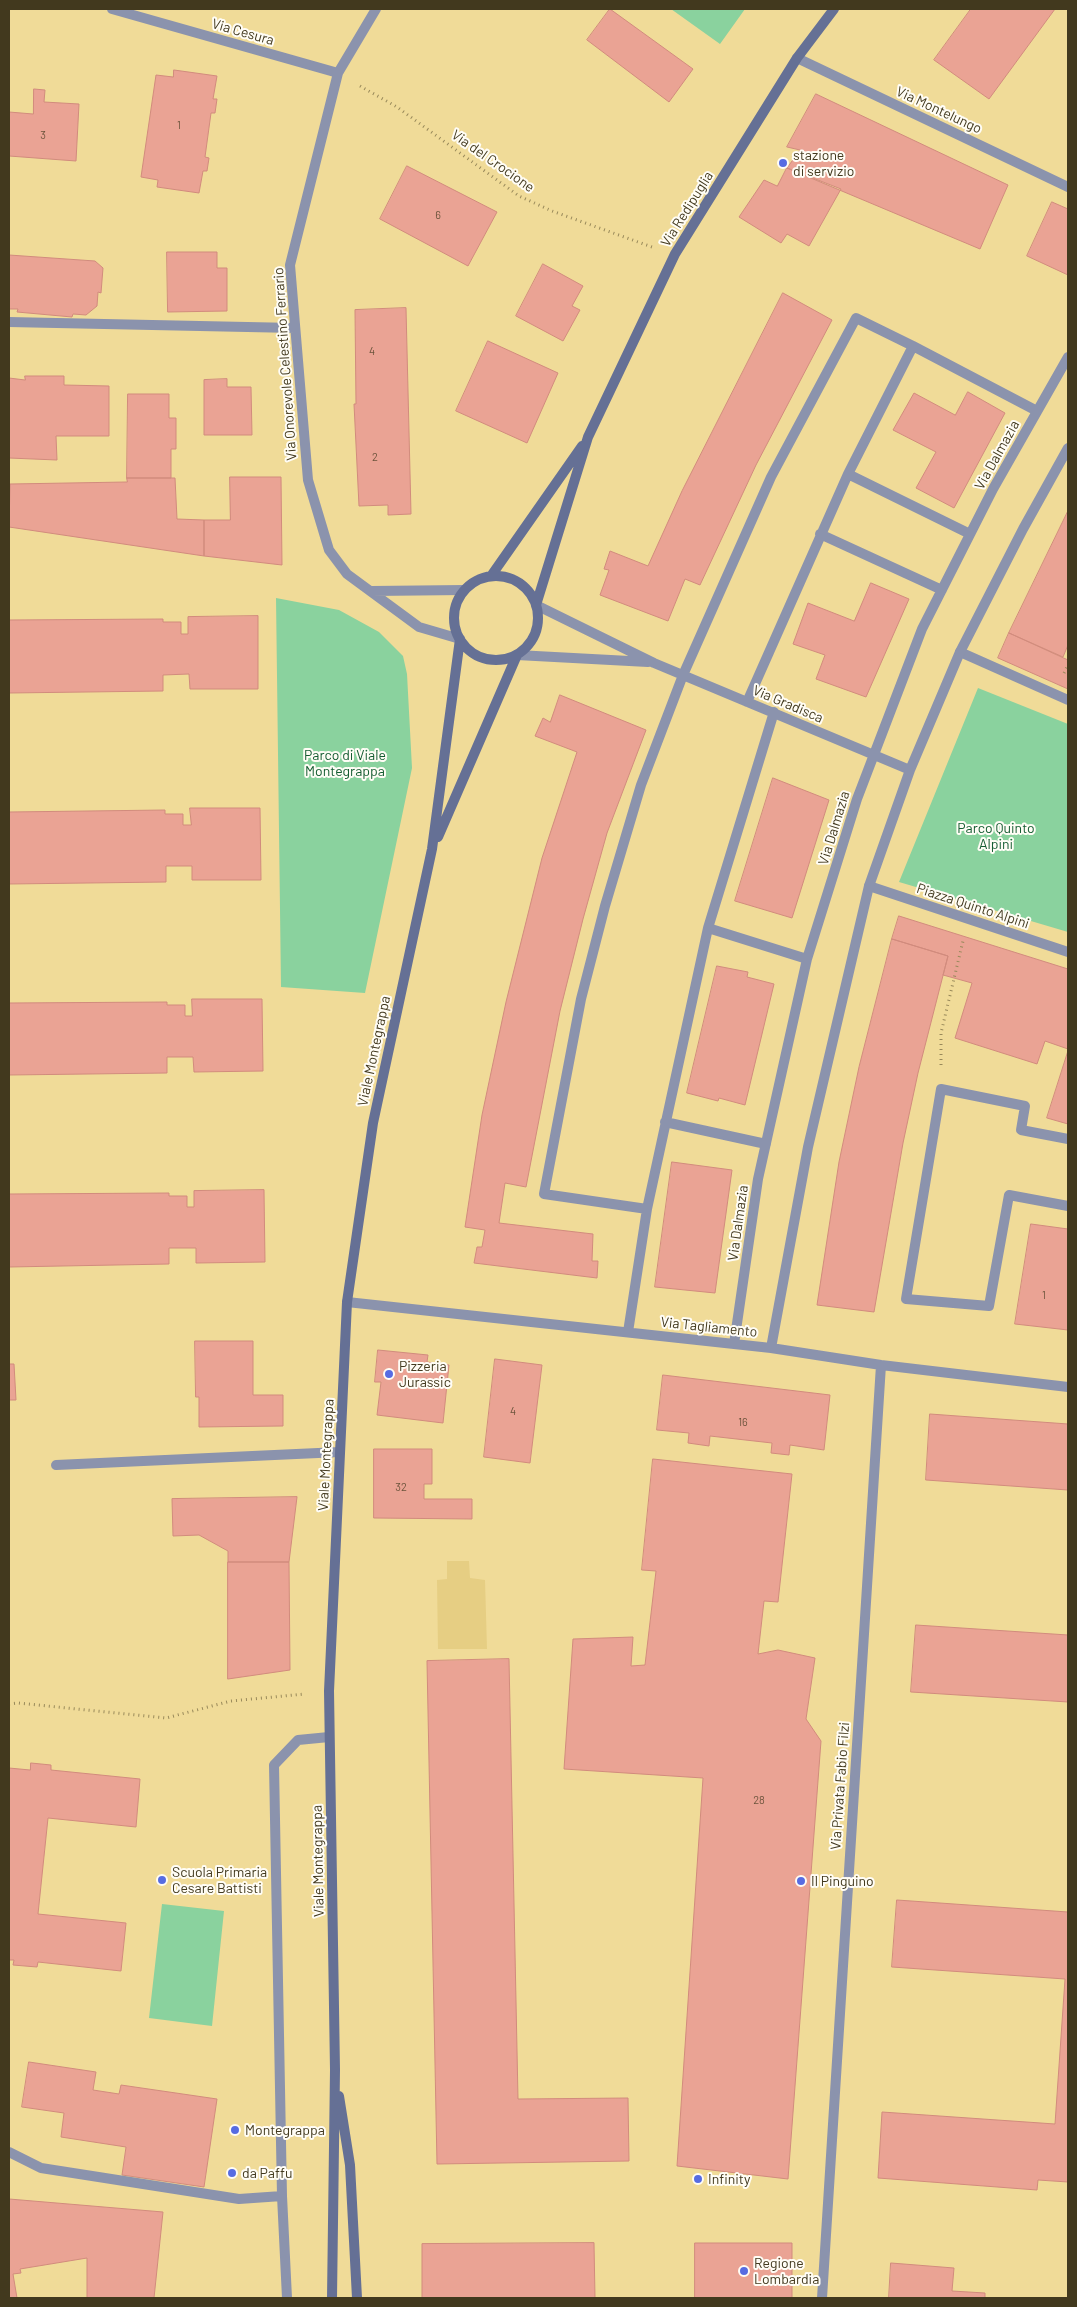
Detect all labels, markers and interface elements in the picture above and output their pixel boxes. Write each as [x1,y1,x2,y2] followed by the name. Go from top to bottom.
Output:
[210,15,276,49] street label: Via Cesura
[893,83,985,137] street label: Via Montelungo
[177,118,181,132] house number: 1
[448,126,538,196] street label: Via del Crocione
[40,128,46,142] house number: 3
[793,147,854,180] place label: stazione di servizio
[777,157,789,169] marker: stazione di servizio
[657,168,717,250] street label: Via Redipuglia
[435,208,441,222] house number: 6
[270,267,300,461] street label: Via Onorevole Celestino Ferrario
[369,344,375,358] house number: 4
[971,418,1023,492] street label: Via Dalmazia
[372,450,378,464] house number: 2
[750,682,826,726] street label: Via Gradisca
[304,747,386,780] park label: Parco di Viale Montegrappa
[815,789,853,867] street label: Via Dalmazia
[957,820,1035,852] park label: Parco Quinto Alpini
[915,880,1031,932] street label: Piazza Quinto Alpini
[354,994,394,1108] street label: Viale Montegrappa
[724,1184,752,1262] street label: Via Dalmazia
[1042,1288,1046,1302] house number: 1
[660,1314,758,1340] street label: Via Tagliamento
[399,1358,451,1390] place label: Pizzeria Jurassic
[383,1368,395,1380] marker: Pizzeria Jurassic
[315,1398,337,1512] street label: Viale Montegrappa
[510,1404,516,1418] house number: 4
[738,1415,748,1429] house number: 16
[395,1480,407,1494] house number: 32
[827,1721,853,1851] street label: Via Privata Fabio Filzi
[753,1793,765,1807] house number: 28
[309,1805,327,1917] street label: Viale Montegrappa
[172,1864,267,1896] place label: Scuola Primaria Cesare Battisti
[811,1873,874,1889] place label: Il Pinguino
[156,1874,168,1886] marker: Scuola Primaria Cesare Battisti
[795,1875,807,1887] marker: Il Pinguino
[245,2122,325,2138] place label: Montegrappa
[229,2124,241,2136] marker: Montegrappa
[242,2165,292,2181] place label: da Paffu
[226,2167,238,2179] marker: da Paffu
[708,2171,750,2187] place label: Infinity
[692,2173,704,2185] marker: Infinity
[754,2255,819,2288] place label: Regione Lombardia
[738,2265,750,2277] marker: Regione Lombardia

